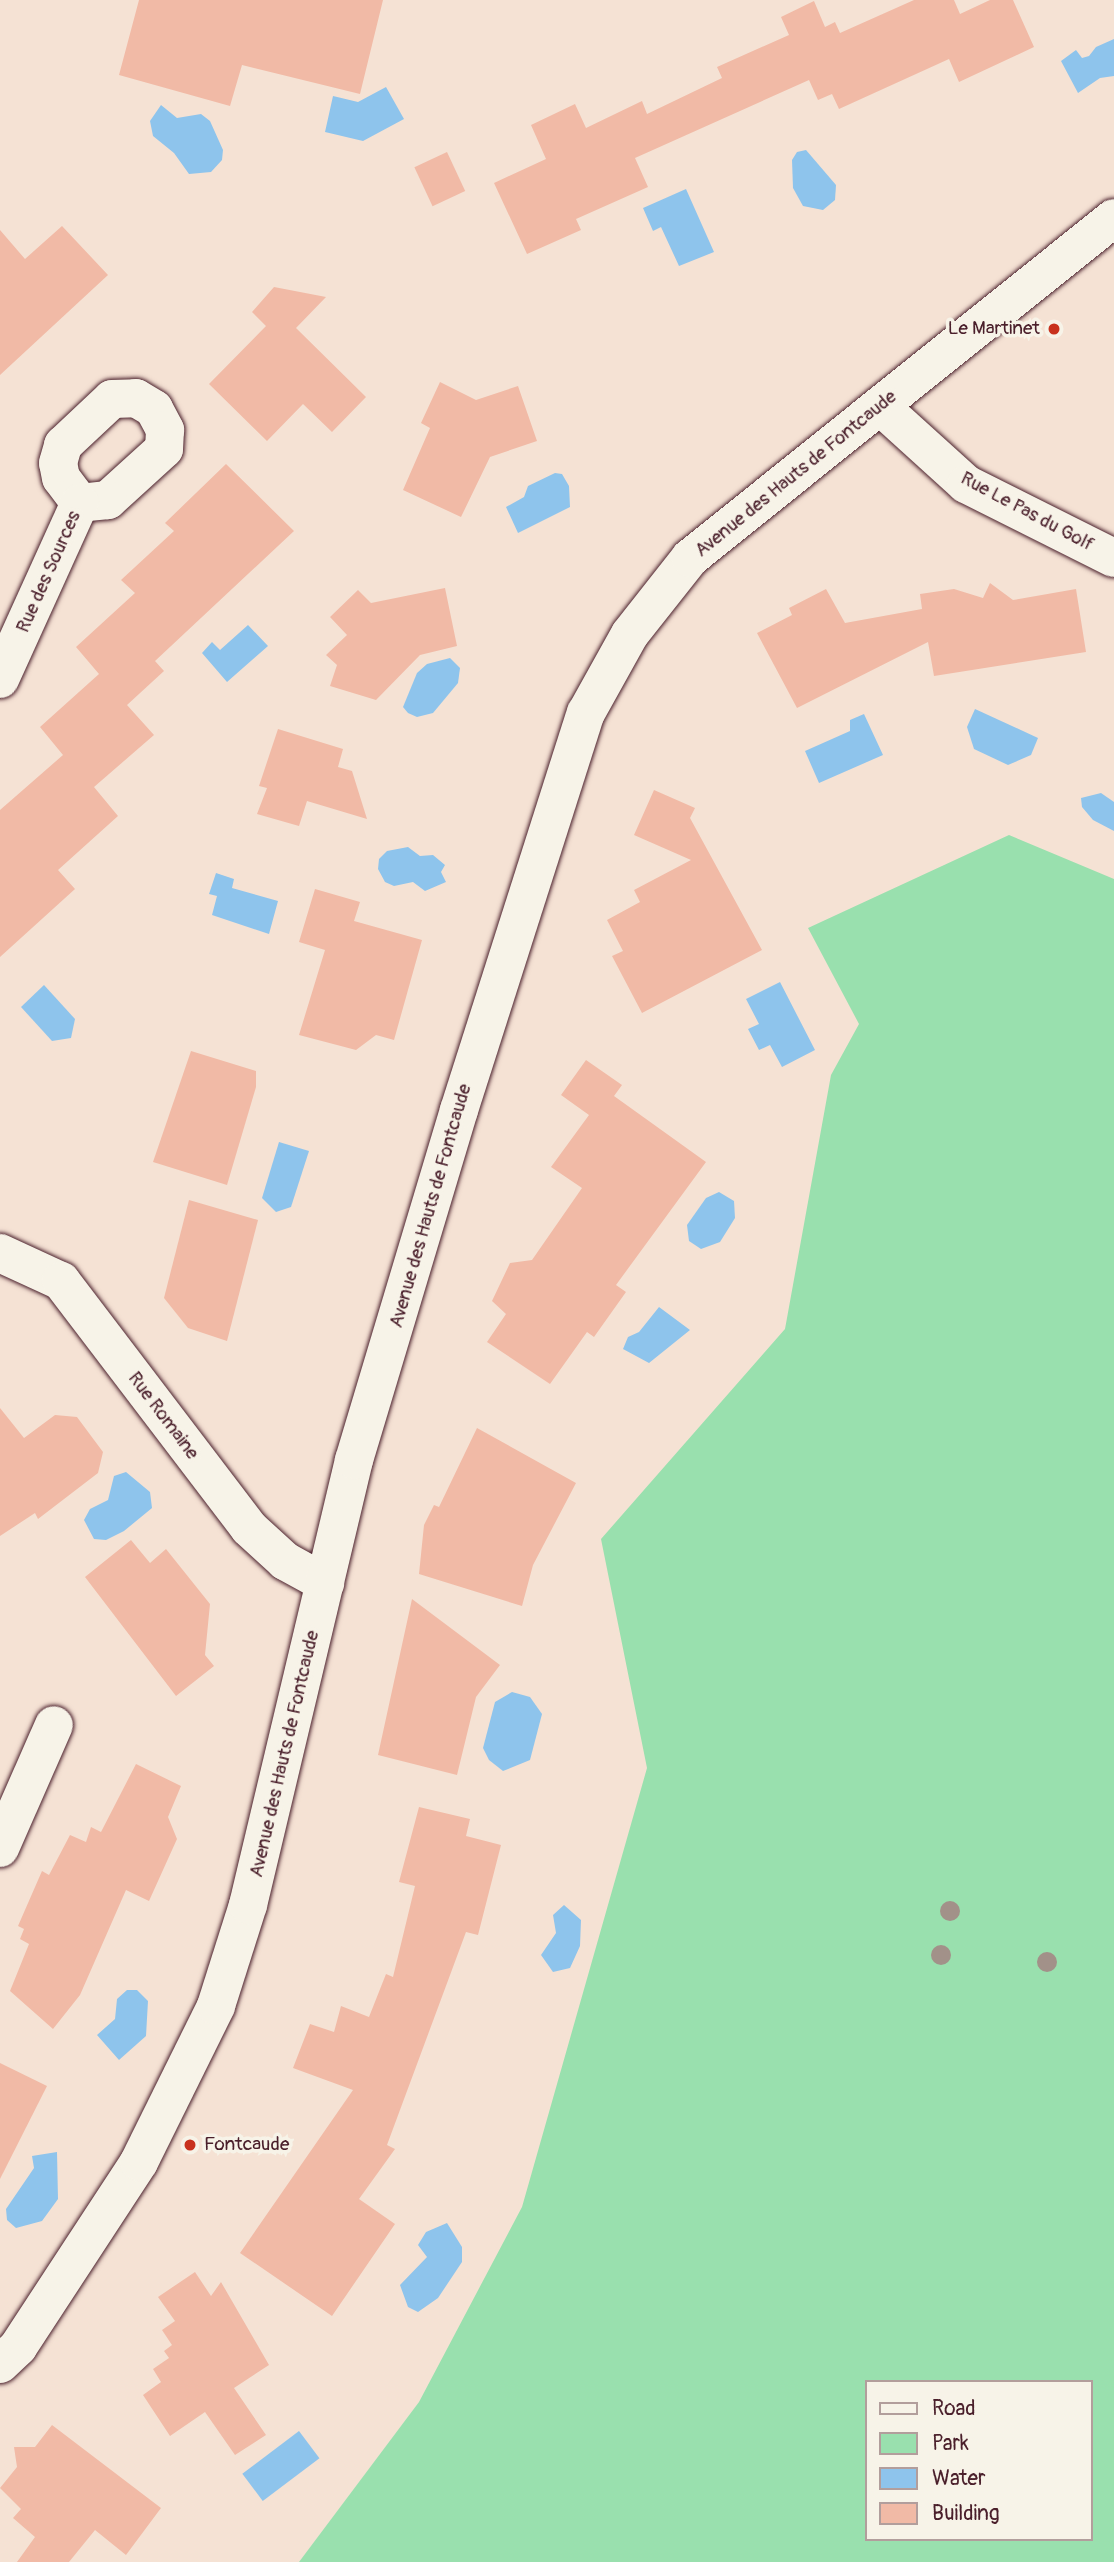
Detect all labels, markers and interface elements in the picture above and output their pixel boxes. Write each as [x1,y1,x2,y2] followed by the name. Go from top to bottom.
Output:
[948,318,1040,340] place label: Le Martinet
[1046,321,1062,337] marker: Le Martinet
[691,386,901,562] street label: Avenue des Hauts de Fontcaude
[957,467,1097,557] street label: Rue Le Pas du Golf
[12,508,86,636] street label: Rue des Sources
[385,1081,477,1331] street label: Avenue des Hauts de Fontcaude
[123,1368,203,1464] street label: Rue Romaine
[245,1628,325,1880] street label: Avenue des Hauts de Fontcaude
[204,2134,289,2156] place label: Fontcaude
[182,2137,198,2153] marker: Fontcaude
[866,2380,1093,2541] legend
[932,2395,976,2422] text: Road
[932,2430,969,2457] text: Park
[932,2465,985,2492] text: Water
[932,2500,999,2527] text: Building

